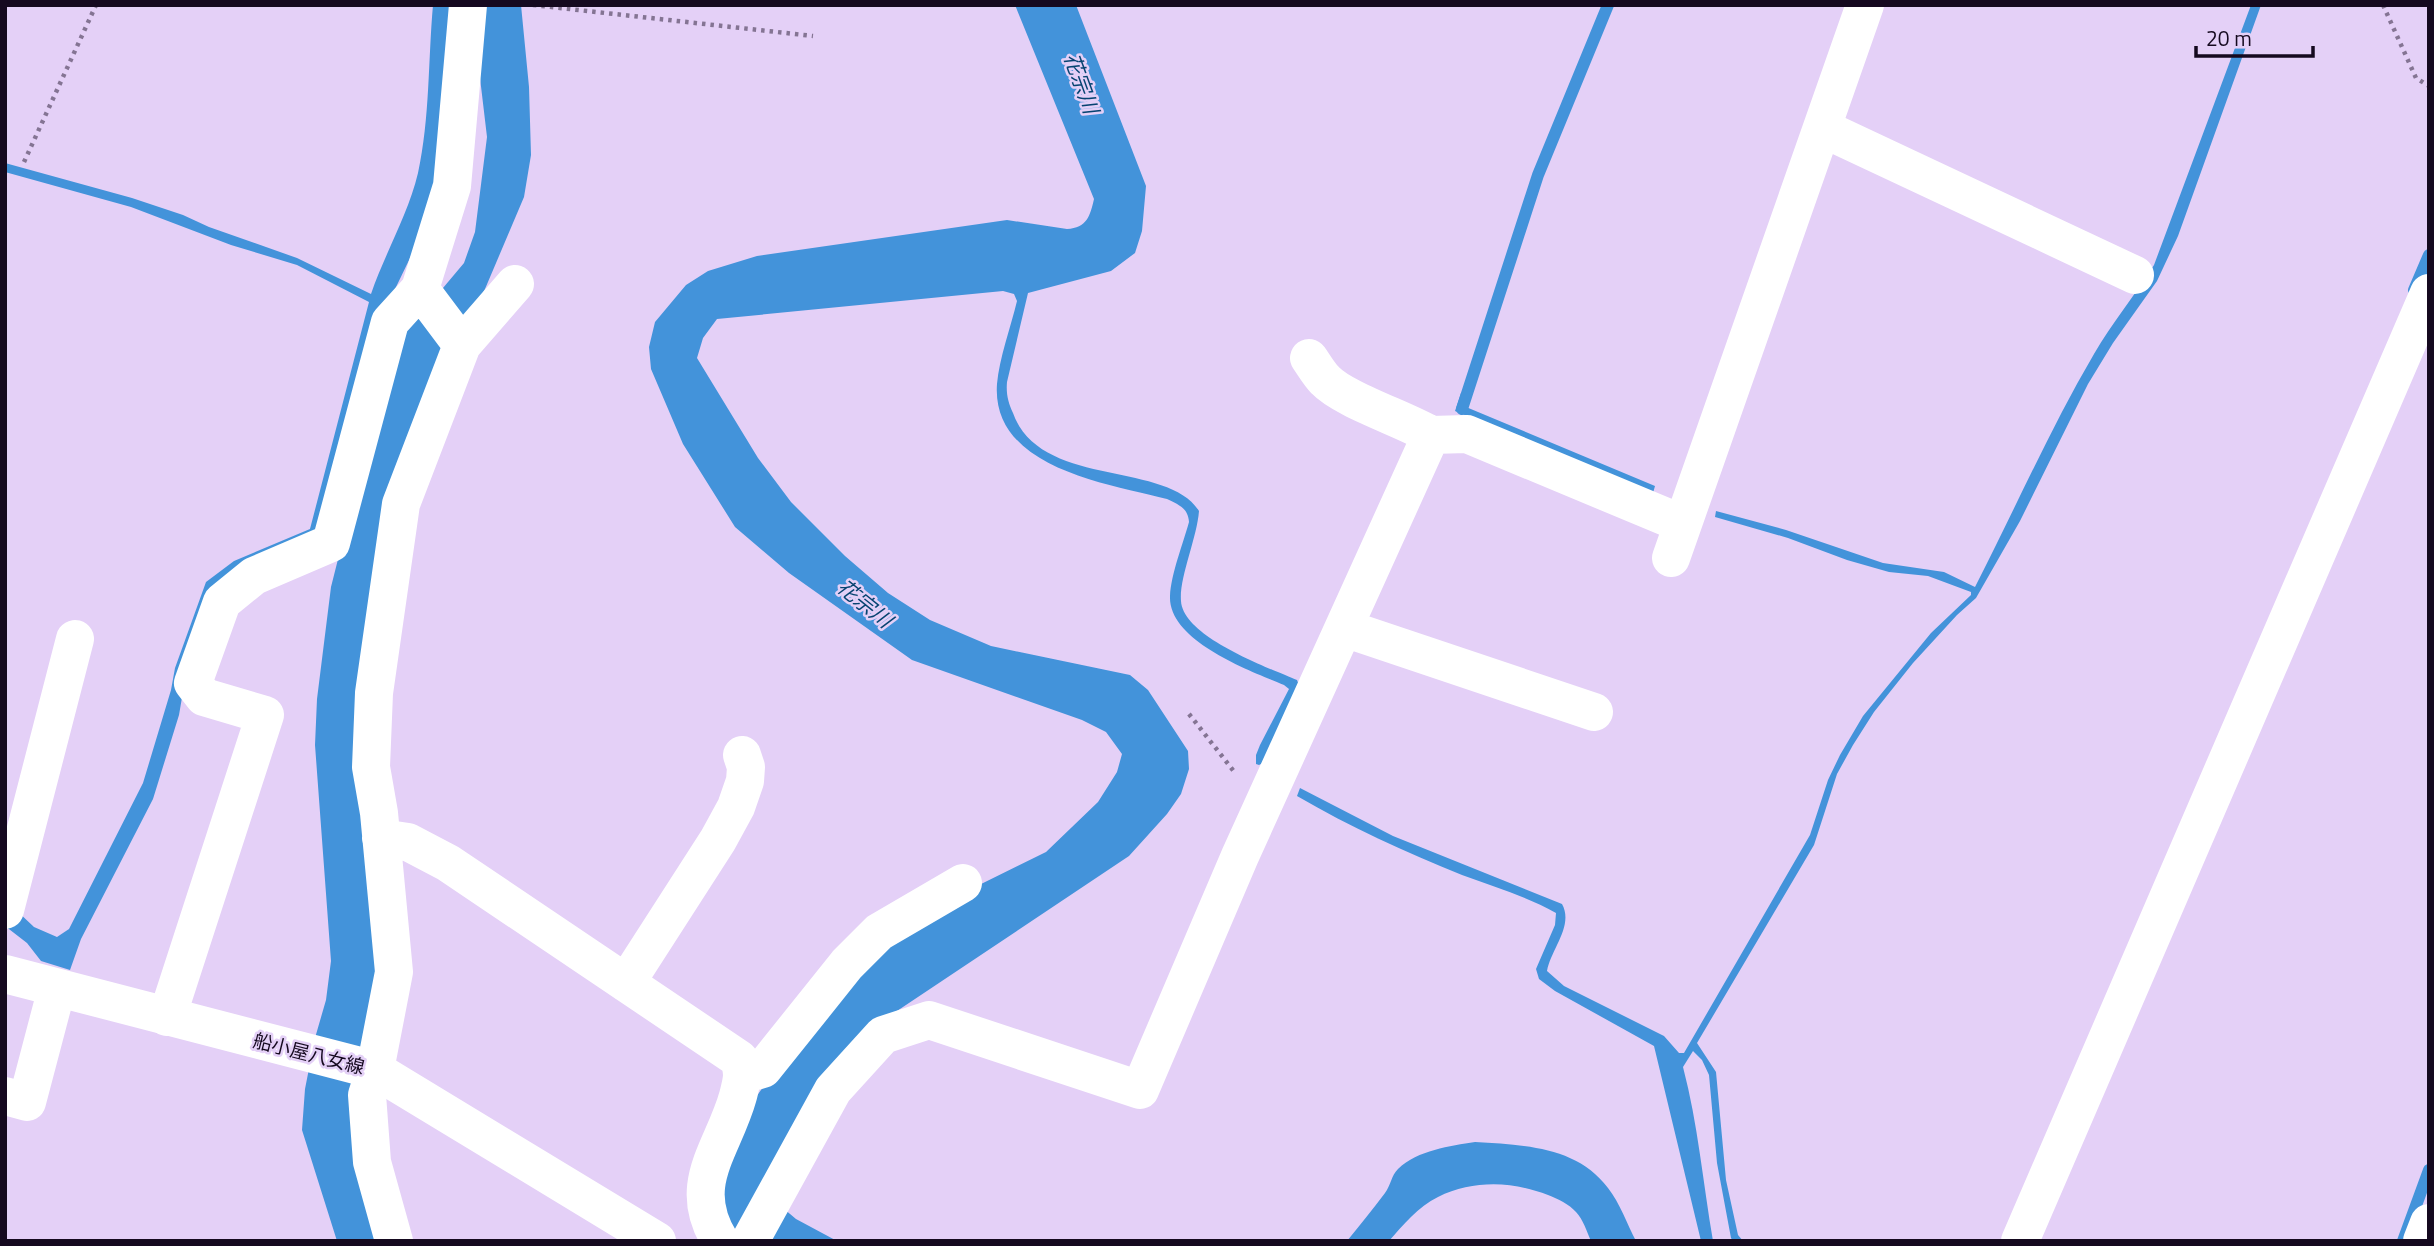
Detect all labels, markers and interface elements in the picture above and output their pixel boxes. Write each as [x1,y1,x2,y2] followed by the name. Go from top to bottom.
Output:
[2196,14,2313,58] scale bar
[2206,22,2252,54] text: 20 m
[1056,48,1108,120] water label: 花宗川
[830,571,901,637] water label: 花宗川
[250,1025,368,1081] street label: 船小屋八女線

